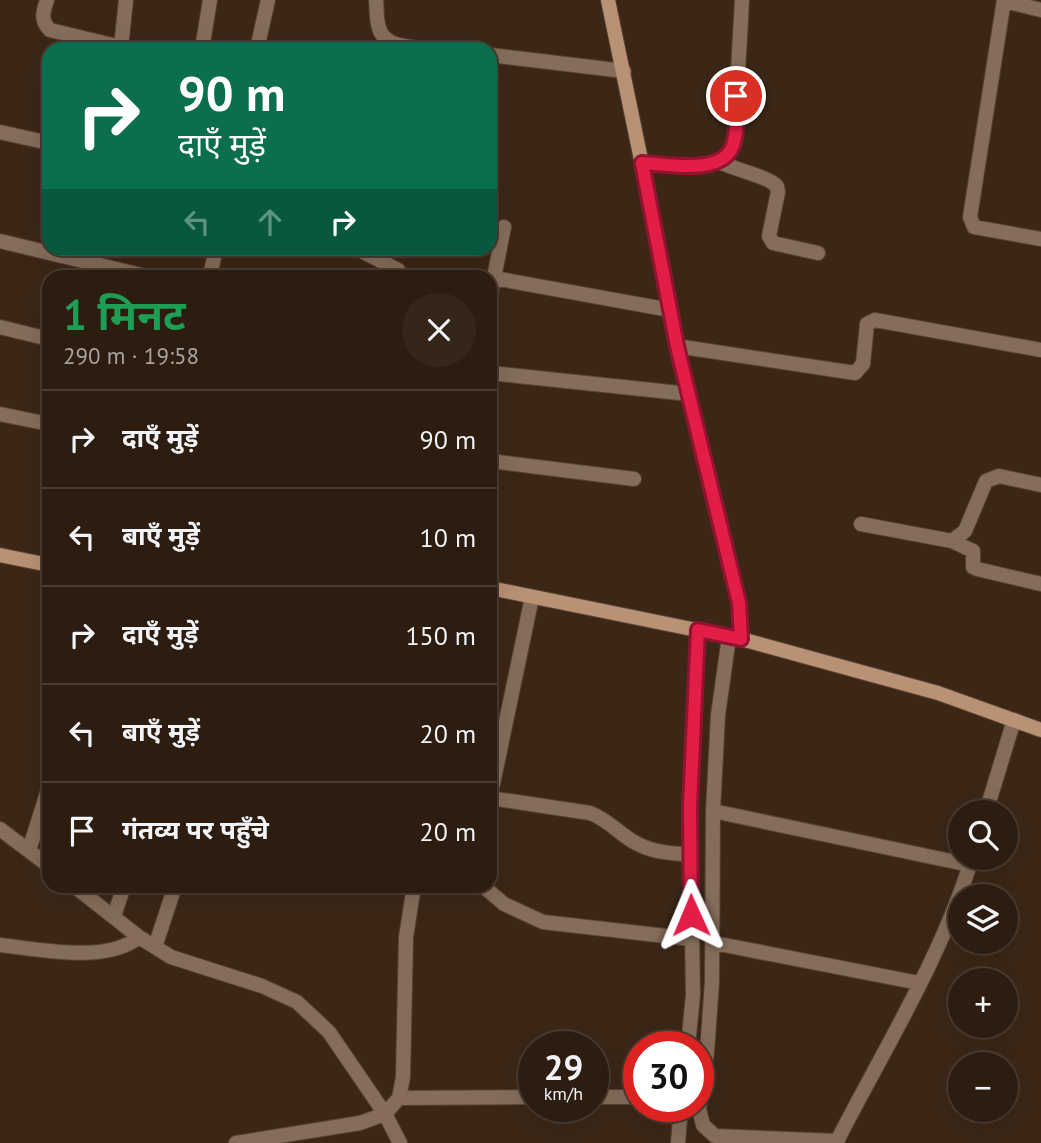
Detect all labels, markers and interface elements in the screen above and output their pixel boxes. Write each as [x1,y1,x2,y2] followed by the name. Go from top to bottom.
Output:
[178,61,285,125] text: 90 m
[706,66,766,126] pin
[63,70,154,161] icon: right
[717,77,755,115] icon: arrive
[178,123,266,165] text: दाएँ मुड़ें
[178,203,216,241] icon: left
[251,203,289,241] icon: ahead
[324,203,362,241] icon: right
[63,287,186,342] text: 1 मिनट
[402,293,476,367] button: close
[63,341,199,370] text: 290 m · 19:58
[63,420,101,458] icon: right
[122,421,198,454] text: दाएँ मुड़ें
[420,423,476,456] text: 90 m
[63,518,101,556] icon: left
[122,519,200,552] text: बाएँ मुड़ें
[420,521,476,554] text: 10 m
[63,616,101,654] icon: right
[122,617,198,650] text: दाएँ मुड़ें
[405,619,476,652] text: 150 m
[63,714,101,752] icon: left
[122,715,200,748] text: बाएँ मुड़ें
[420,717,476,750] text: 20 m
[948,800,1018,1122] map controls
[948,800,1018,870] button: search
[63,812,101,850] icon: arrive
[122,813,269,846] text: गंतव्य पर पहुँचे
[420,815,476,848] text: 20 m
[654,878,728,952] position arrow
[948,884,1018,954] button: layers
[948,968,1018,1038] button: +
[623,1031,714,1122] speed limit sign: 30
[544,1044,583,1090] text: 29
[948,1052,1018,1122] button: −
[544,1082,583,1105] text: km/h

